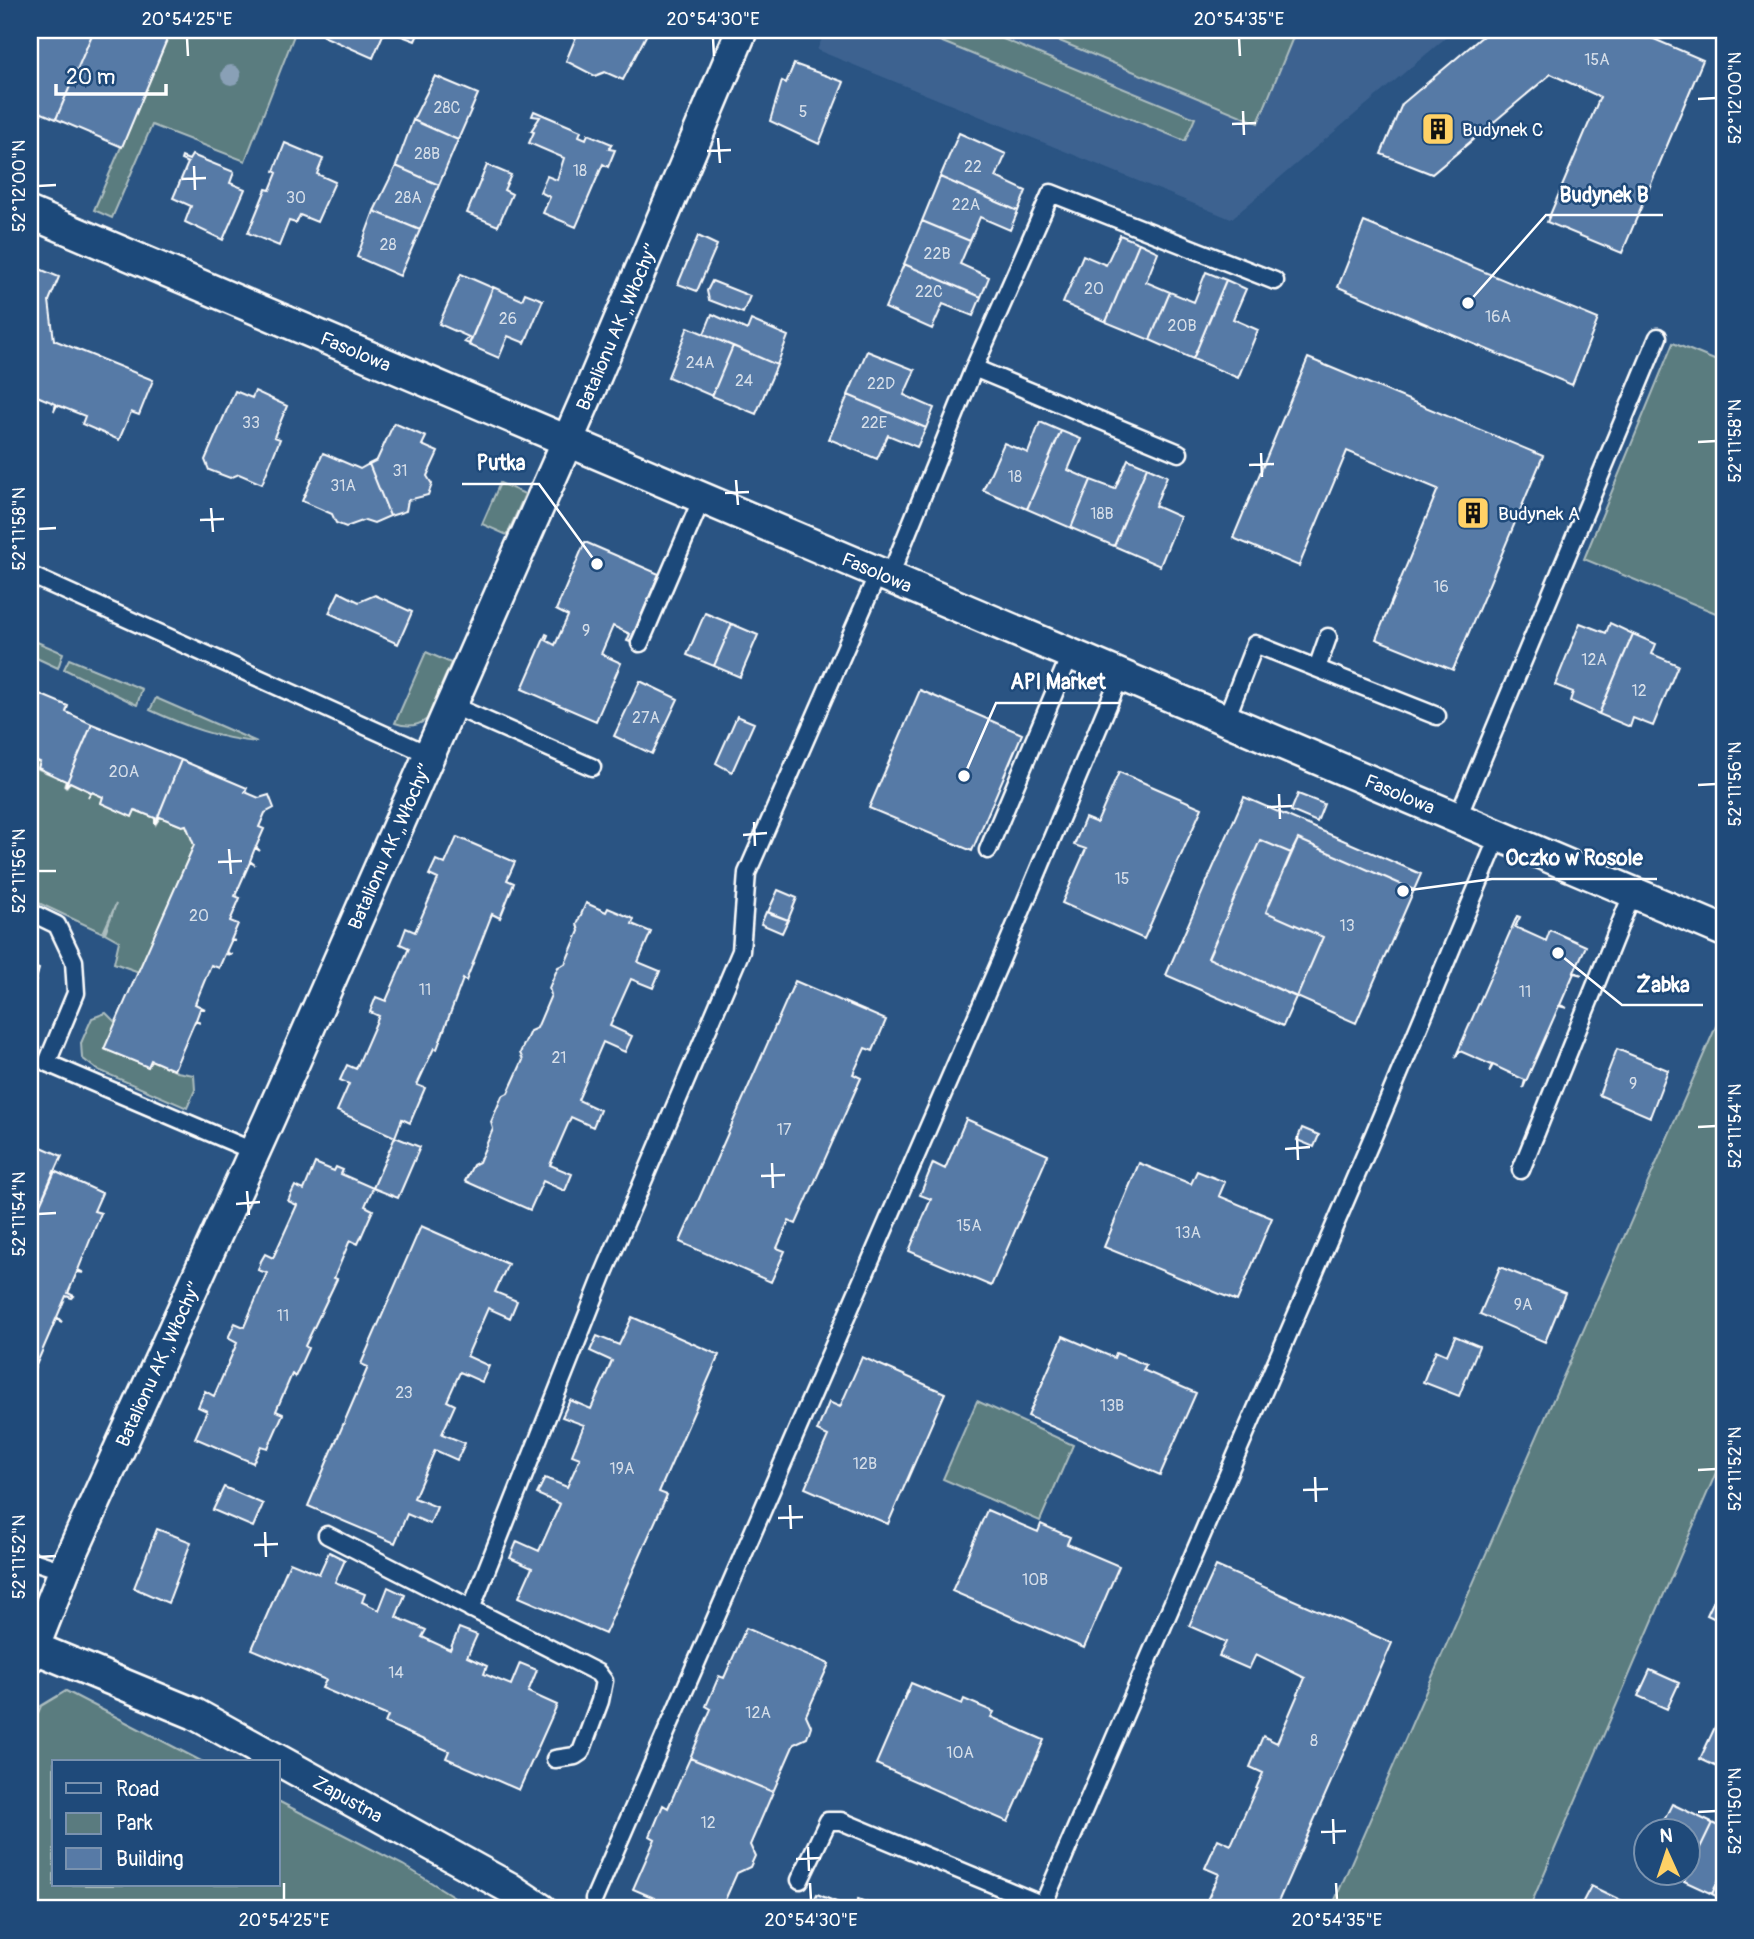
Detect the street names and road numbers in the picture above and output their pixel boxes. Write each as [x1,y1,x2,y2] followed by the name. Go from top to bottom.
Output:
[571,240,663,414] street label: Batalionu AK „Włochy”
[317,327,394,378] street label: Fasolowa
[838,547,916,599] street label: Fasolowa
[343,760,437,933] street label: Batalionu AK „Włochy”
[1361,769,1439,820] street label: Fasolowa
[111,1278,207,1451] street label: Batalionu AK „Włochy”
[308,1771,387,1828] street label: Zapustna

